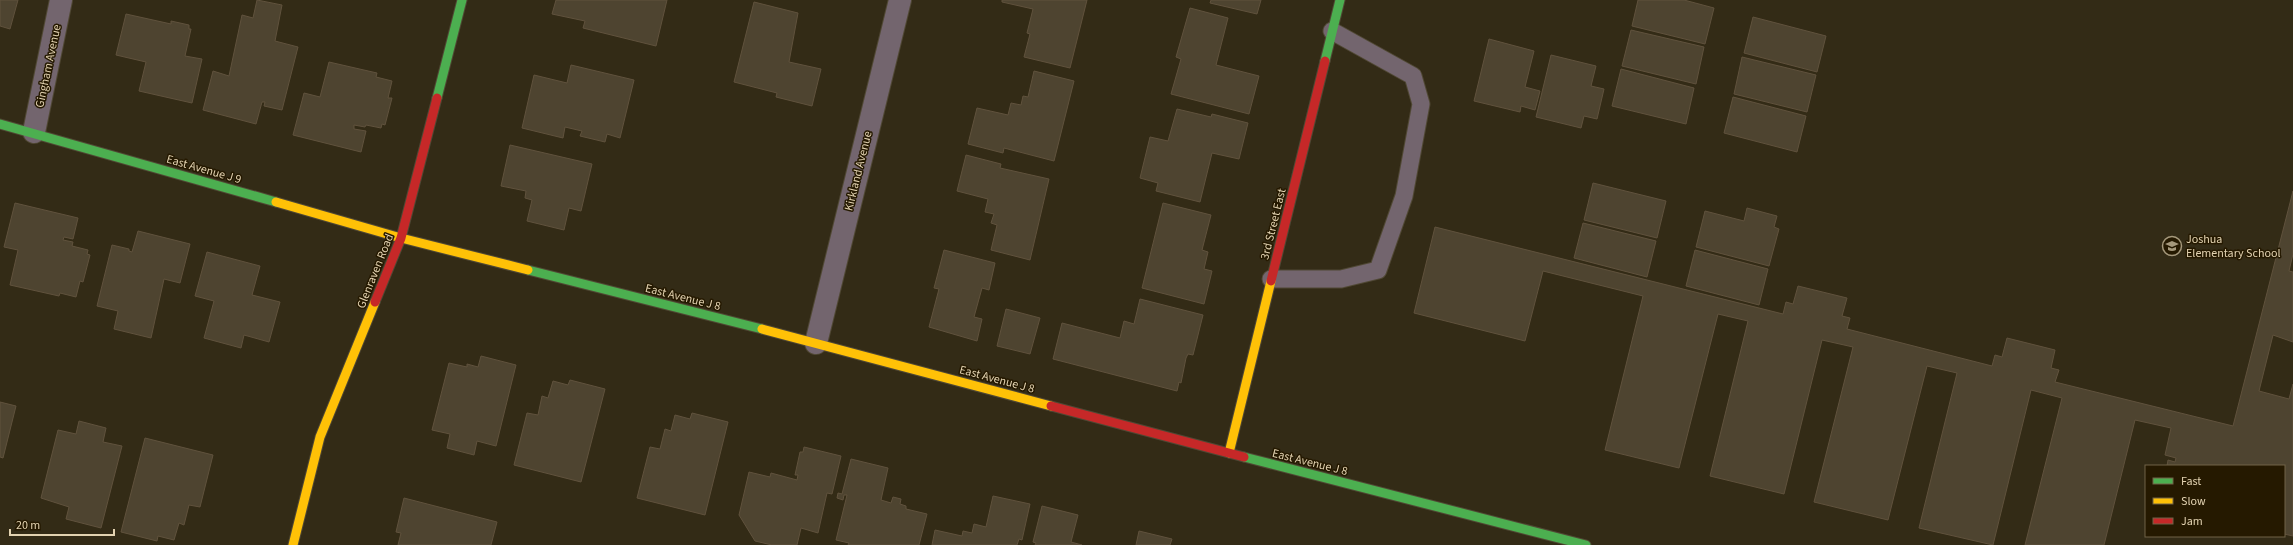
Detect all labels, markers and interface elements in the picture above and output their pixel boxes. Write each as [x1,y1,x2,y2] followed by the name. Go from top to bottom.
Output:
[31,23,66,109] street label: Gingham Avenue
[840,129,877,213] street label: Kirkland Avenue
[164,151,243,188] street label: East Avenue J 9
[1256,187,1291,261] street label: 3rd Street East
[353,231,398,311] street label: Glenraven Road
[2186,231,2281,262] place label: Joshua Elementary School
[2161,235,2183,257] school or university icon: Joshua Elementary School
[643,280,722,315] street label: East Avenue J 8
[957,361,1036,398] street label: East Avenue J 8
[1270,445,1349,480] street label: East Avenue J 8
[2145,465,2285,537] legend
[2181,473,2201,490] text: Fast
[2181,493,2206,510] text: Slow
[10,511,114,537] scale bar
[2181,513,2203,530] text: Jam
[16,517,40,534] text: 20 m

